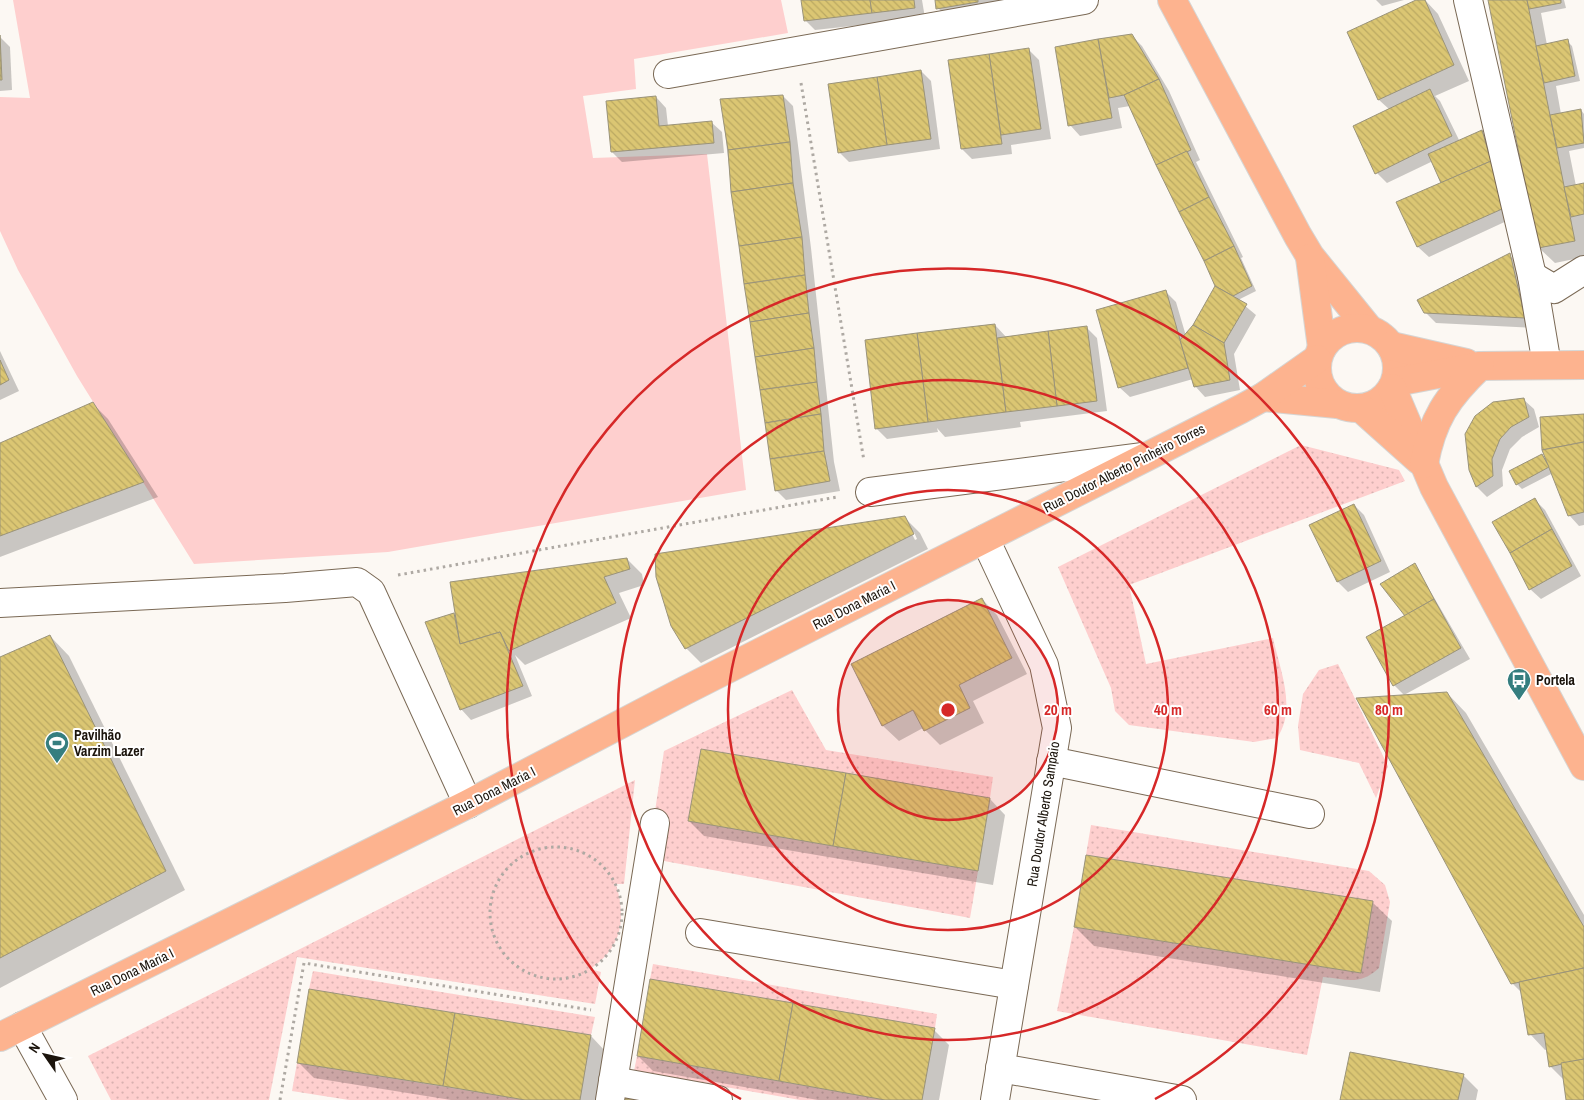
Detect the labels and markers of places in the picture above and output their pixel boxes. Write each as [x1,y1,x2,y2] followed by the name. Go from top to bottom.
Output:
[1506,667,1532,701] bus stop icon: Portela
[1536,671,1576,689] place label: Portela
[939,701,957,719] centre of rings
[74,726,145,760] place label: Pavilhão Varzim Lazer
[44,730,70,764] sports icon: Pavilhão Varzim Lazer

